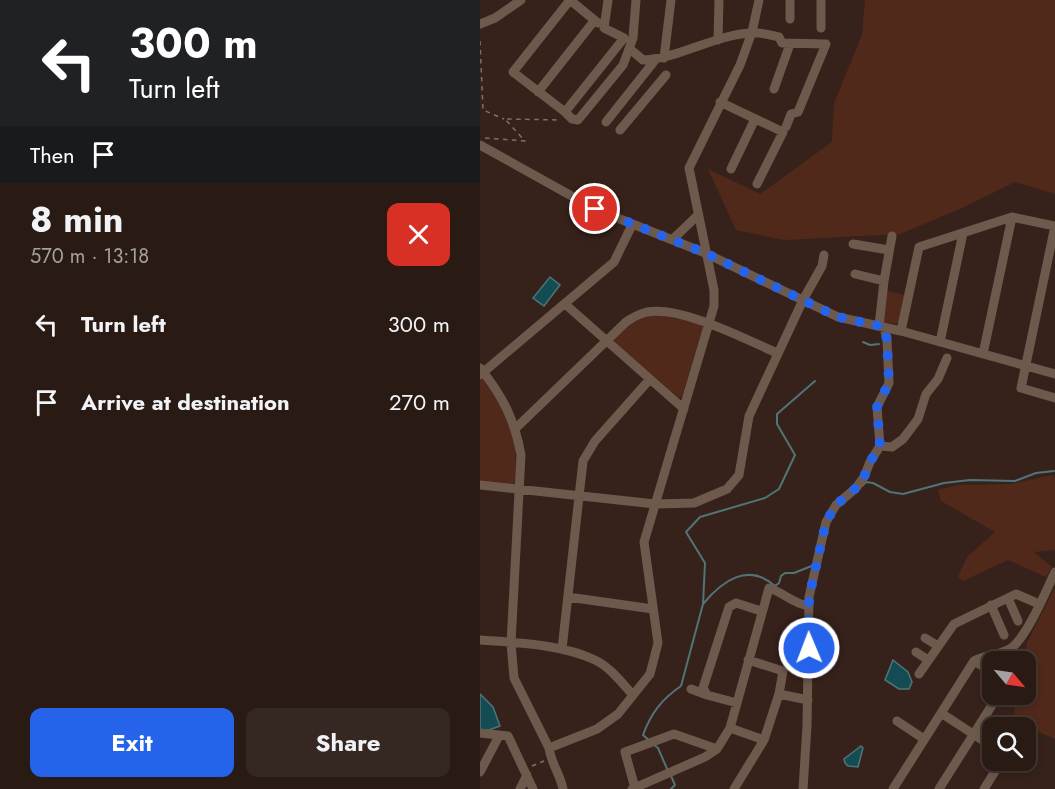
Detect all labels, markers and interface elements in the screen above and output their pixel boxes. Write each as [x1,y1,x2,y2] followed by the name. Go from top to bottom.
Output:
[129,13,258,74] text: 300 m
[30,24,108,102] icon: left
[129,69,219,108] text: Turn left
[87,138,120,171] icon: arrive
[30,139,75,171] text: Then
[569,183,620,234] pin
[578,192,611,225] icon: arrive
[30,193,124,245] text: 8 min
[387,203,450,266] button: close
[30,242,149,271] text: 570 m · 13:18
[30,308,63,341] icon: left
[81,308,166,340] text: Turn left
[388,308,450,340] text: 300 m
[30,386,63,419] icon: arrive
[81,386,290,418] text: Arrive at destination
[389,386,450,418] text: 270 m
[777,616,841,680] position arrow
[982,651,1036,705] north arrow
[982,651,1036,771] map controls
[30,708,234,777] button: Exit
[246,708,450,777] button: Share
[982,717,1036,771] button: search

